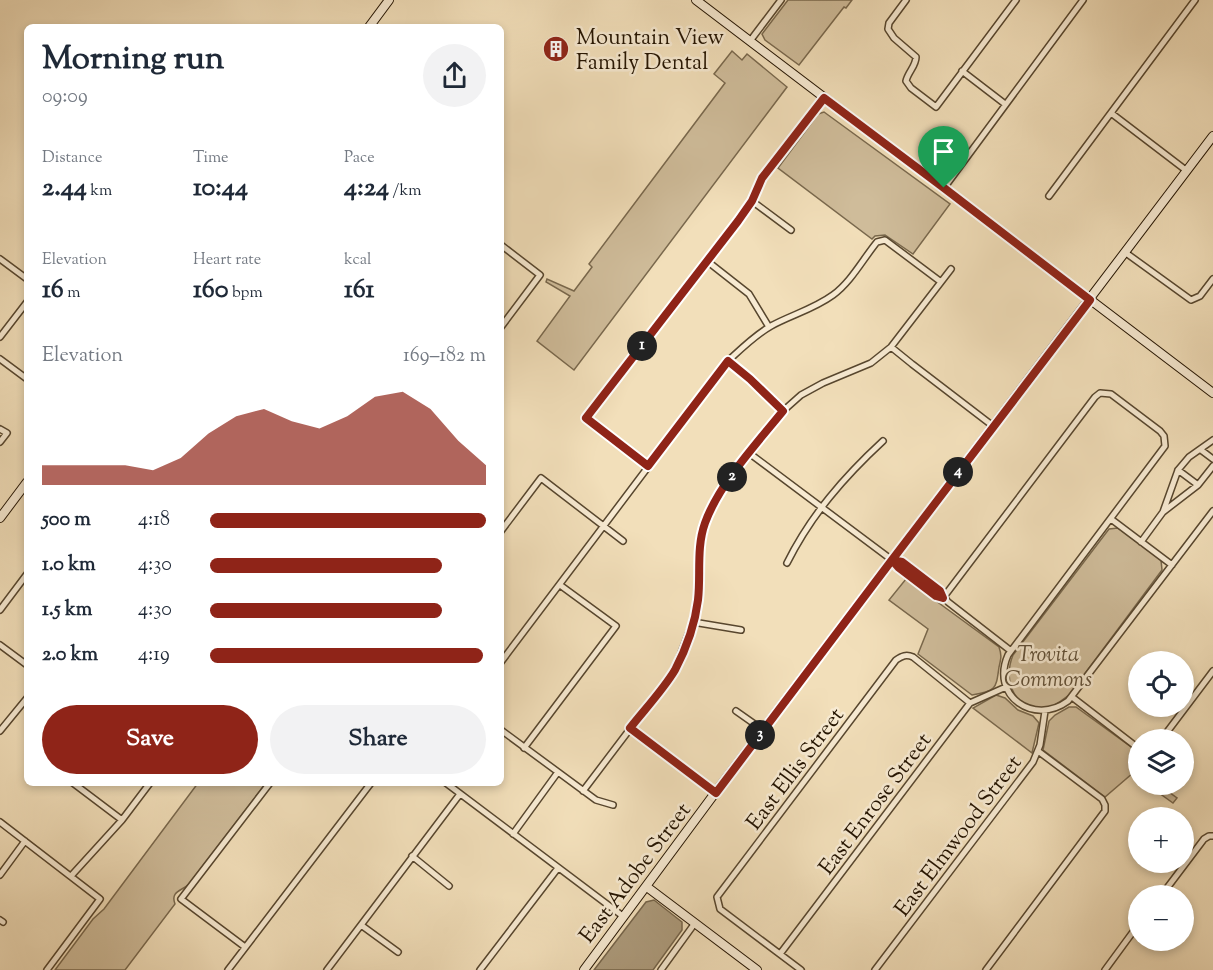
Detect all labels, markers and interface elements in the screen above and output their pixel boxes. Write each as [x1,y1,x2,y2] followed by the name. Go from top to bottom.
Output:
[576,23,724,80] place label: Mountain View Family Dental
[541,34,571,64] building icon: Mountain View Family Dental
[42,36,224,84] text: Morning run
[423,44,486,107] button: share
[42,83,88,112] text: 09:09
[918,126,969,188] pin
[927,135,960,168] icon: arrive
[42,147,102,170] text: Distance
[193,147,229,170] text: Time
[344,147,375,170] text: Pace
[42,170,87,207] text: 2.44
[193,170,248,207] text: 10:44
[344,170,389,207] text: 4:24
[87,180,112,203] text: km
[389,180,421,203] text: /km
[42,249,107,272] text: Elevation
[193,249,261,272] text: Heart rate
[344,249,372,272] text: kcal
[42,272,64,309] text: 16
[193,272,229,309] text: 160
[344,272,374,309] text: 161
[64,282,80,305] text: m
[229,282,263,305] text: bpm
[627,331,657,361] pin: 1
[639,334,645,357] text: 1
[42,342,123,371] text: Elevation
[403,342,486,371] text: 169–182 m
[943,457,973,487] pin: 4
[954,460,962,483] text: 4
[717,462,747,492] pin: 2
[728,465,736,488] text: 2
[42,506,91,535] text: 500 m
[138,506,170,535] text: 4:18
[42,551,96,580] text: 1.0 km
[138,551,172,580] text: 4:30
[42,596,92,625] text: 1.5 km
[138,596,172,625] text: 4:30
[1004,640,1092,697] park label: Trovita Commons
[42,641,98,670] text: 2.0 km
[138,641,170,670] text: 4:19
[1128,651,1194,951] map controls
[1128,651,1194,717] button: locate
[740,701,853,838] street label: East Ellis Street
[42,705,258,774] button: Save
[270,705,486,774] button: Share
[745,720,775,750] pin: 3
[757,723,763,746] text: 3
[812,727,941,883] street label: East Enrose Street
[1128,729,1194,795] button: layers
[888,749,1031,924] street label: East Elmwood Street
[573,796,700,951] street label: East Adobe Street
[1128,807,1194,873] button: +
[1128,885,1194,951] button: −

